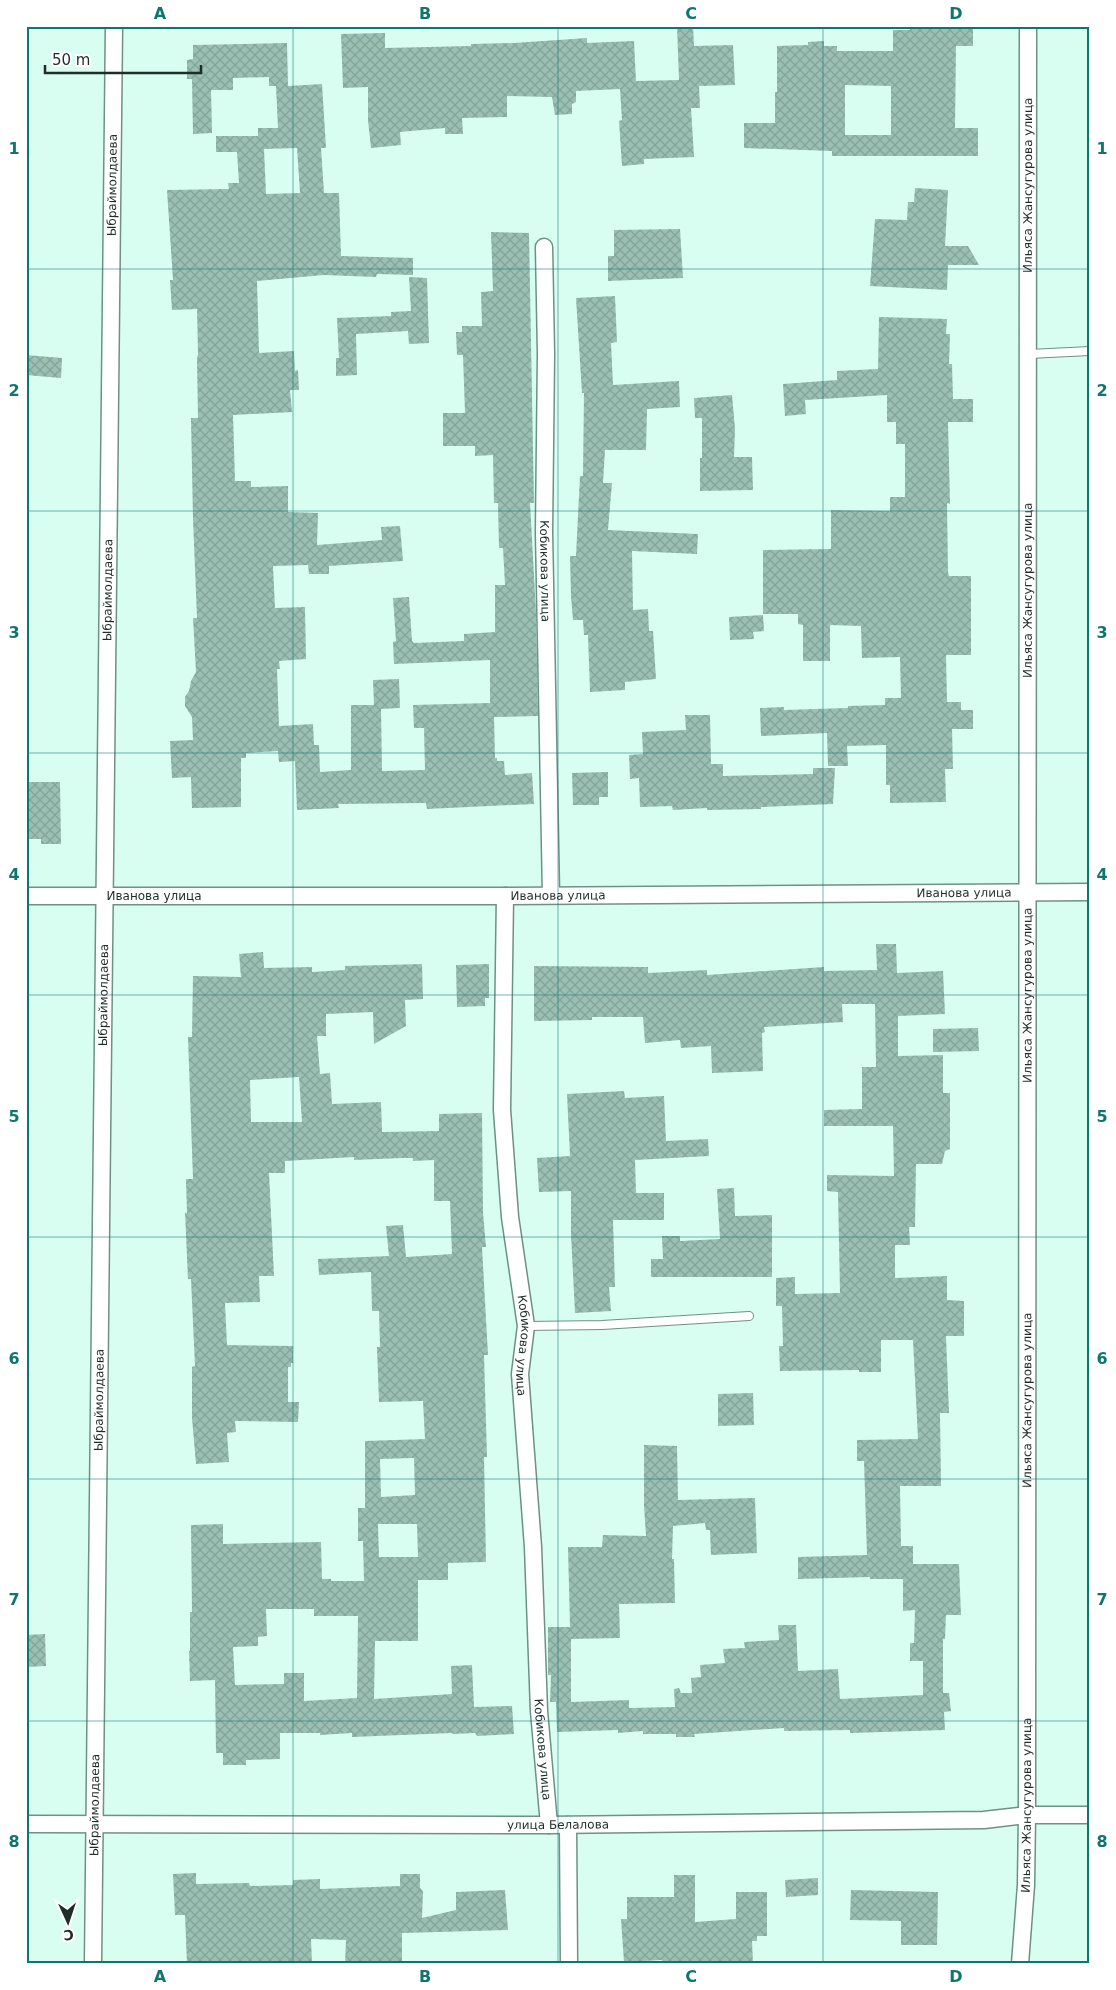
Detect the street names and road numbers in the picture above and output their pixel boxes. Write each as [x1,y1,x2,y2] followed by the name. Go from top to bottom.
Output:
[1021,98,1035,273] street label: Ильяса Жансугурова улица
[105,134,120,236] street label: Ыбраймолдаева
[1021,503,1035,678] street label: Ильяса Жансугурова улица
[537,520,553,622] street label: Кобикова улица
[100,539,115,641] street label: Ыбраймолдаева
[916,886,1012,900] street label: Иванова улица
[510,888,606,903] street label: Иванова улица
[106,889,202,903] street label: Иванова улица
[1020,908,1035,1083] street label: Ильяса Жансугурова улица
[96,944,111,1046] street label: Ыбраймолдаева
[513,1294,533,1397] street label: Кобикова улица
[1020,1313,1034,1488] street label: Ильяса Жансугурова улица
[92,1349,107,1451] street label: Ыбраймолдаева
[532,1698,554,1801] street label: Кобикова улица
[1018,1718,1034,1893] street label: Ильяса Жансугурова улица
[87,1754,102,1856] street label: Ыбраймолдаева
[507,1817,609,1832] street label: улица Белалова

